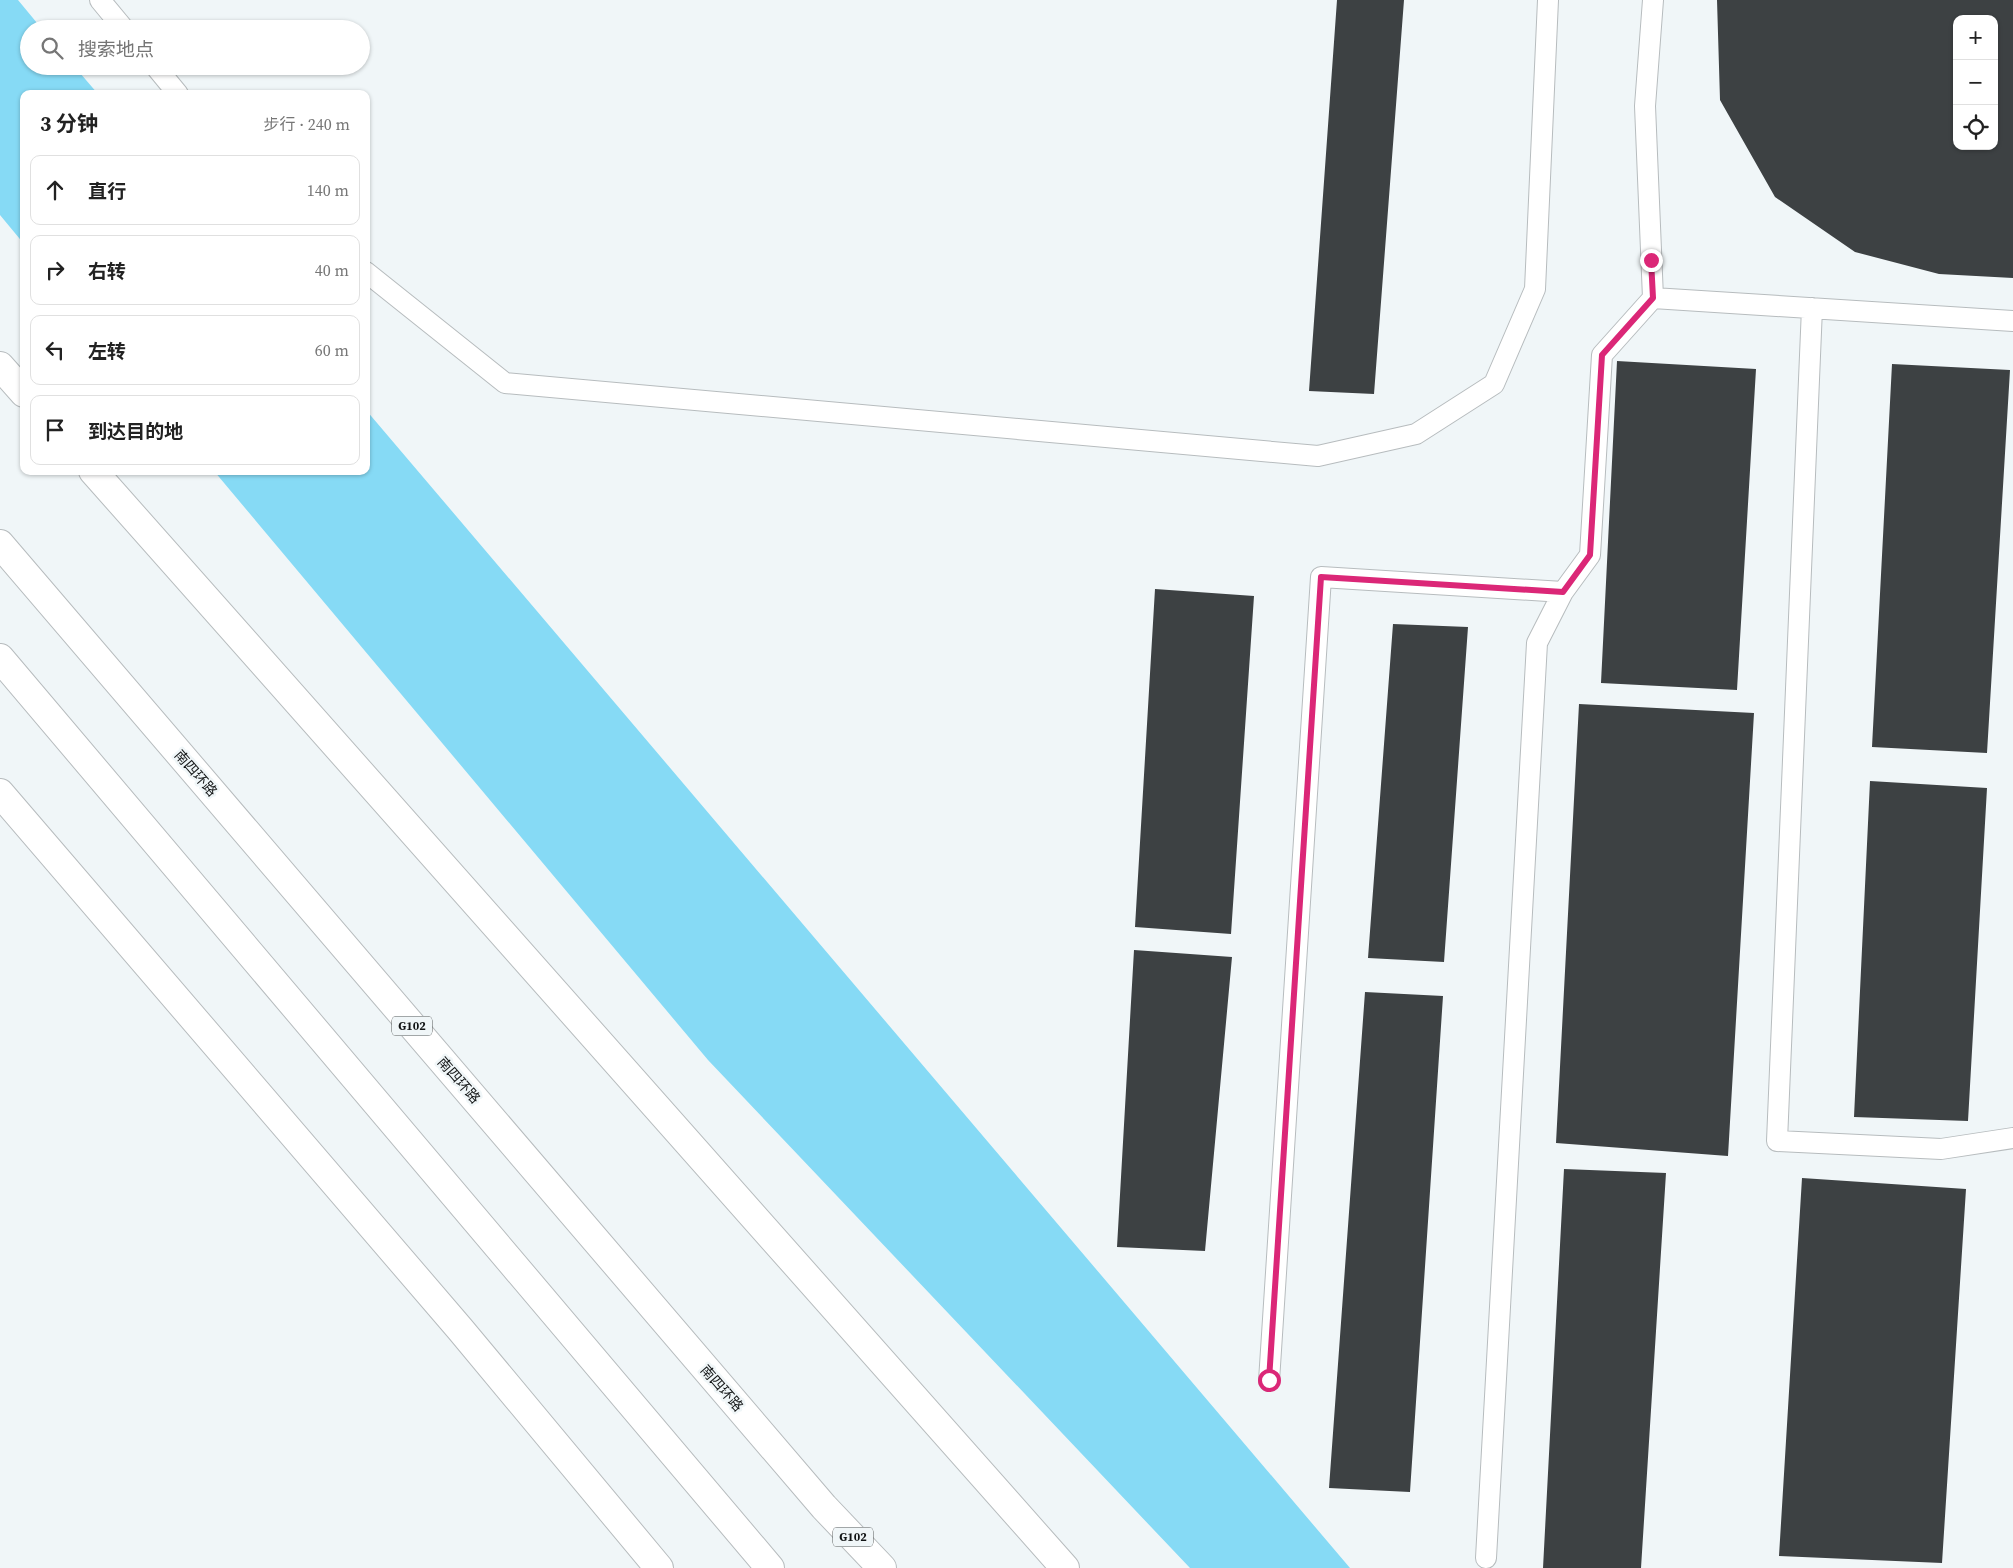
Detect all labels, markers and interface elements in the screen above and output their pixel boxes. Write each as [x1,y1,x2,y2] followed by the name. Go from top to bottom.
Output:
[1953,15,1998,150] map controls
[1953,15,1998,60] button: +
[20,20,370,75] search box
[38,34,66,62] icon: search
[78,36,154,62] text: 搜索地点
[1953,60,1998,105] button: −
[1953,105,1998,150] button: locate
[40,109,98,138] text: 3 分钟
[264,113,350,135] text: 步行 · 240 m
[41,176,69,204] icon: ahead
[88,178,126,204] text: 直行
[307,179,349,201] text: 140 m
[1640,249,1663,272] route end
[41,256,69,284] icon: right
[88,258,126,284] text: 右转
[315,259,349,281] text: 40 m
[41,336,69,364] icon: left
[88,338,126,364] text: 左转
[315,339,349,361] text: 60 m
[41,416,69,444] icon: arrive
[88,418,183,444] text: 到达目的地
[170,745,222,801] street label: 南四环路
[392,1016,432,1036] road number: G102
[433,1052,485,1108] street label: 南四环路
[696,1360,748,1416] street label: 南四环路
[1258,1369,1281,1392] route start
[833,1528,873,1546] road number: G102

